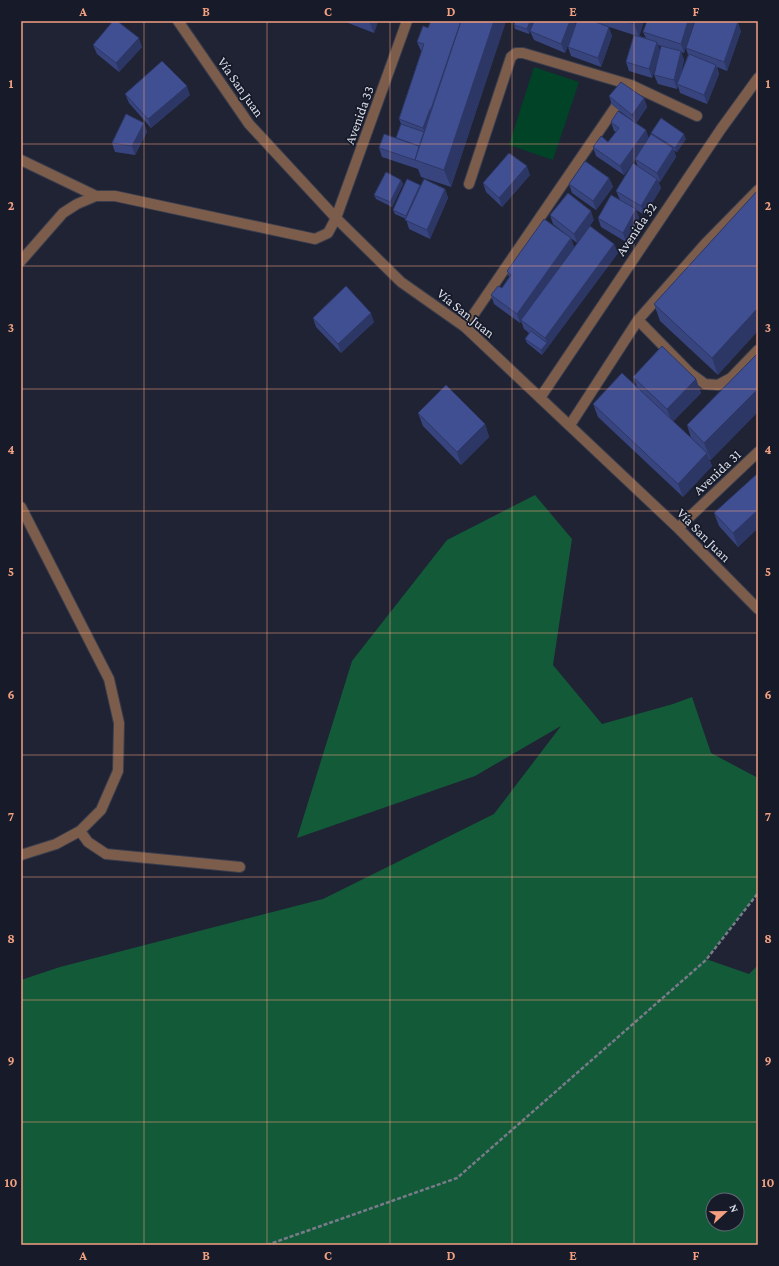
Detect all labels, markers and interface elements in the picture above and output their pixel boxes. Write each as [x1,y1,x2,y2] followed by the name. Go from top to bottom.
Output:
[78,4,87,19] text: A
[202,4,210,19] text: B
[324,4,332,19] text: C
[447,4,456,19] text: D
[569,4,577,19] text: E
[693,4,700,19] text: F
[215,54,268,120] street label: Vía San Juan
[9,76,14,91] text: 1
[766,76,771,91] text: 1
[341,84,377,146] street label: Avenida 33
[8,198,15,213] text: 2
[765,198,772,213] text: 2
[612,199,660,259] street label: Avenida 32
[434,285,498,341] street label: Vía San Juan
[8,320,14,335] text: 3
[765,320,771,335] text: 3
[7,442,15,457] text: 4
[764,442,772,457] text: 4
[690,446,744,498] street label: Avenida 31
[674,505,735,566] street label: Vía San Juan
[8,564,14,579] text: 5
[765,564,771,579] text: 5
[7,687,15,702] text: 6
[764,687,772,702] text: 6
[8,809,14,824] text: 7
[765,809,771,824] text: 7
[7,931,15,946] text: 8
[764,931,772,946] text: 8
[7,1053,15,1068] text: 9
[764,1053,772,1068] text: 9
[5,1175,17,1190] text: 10
[762,1175,774,1190] text: 10
[705,1192,745,1232] north arrow
[727,1203,741,1214] text: N
[78,1248,87,1263] text: A
[202,1248,210,1263] text: B
[324,1248,332,1263] text: C
[447,1248,456,1263] text: D
[569,1248,577,1263] text: E
[693,1248,700,1263] text: F

